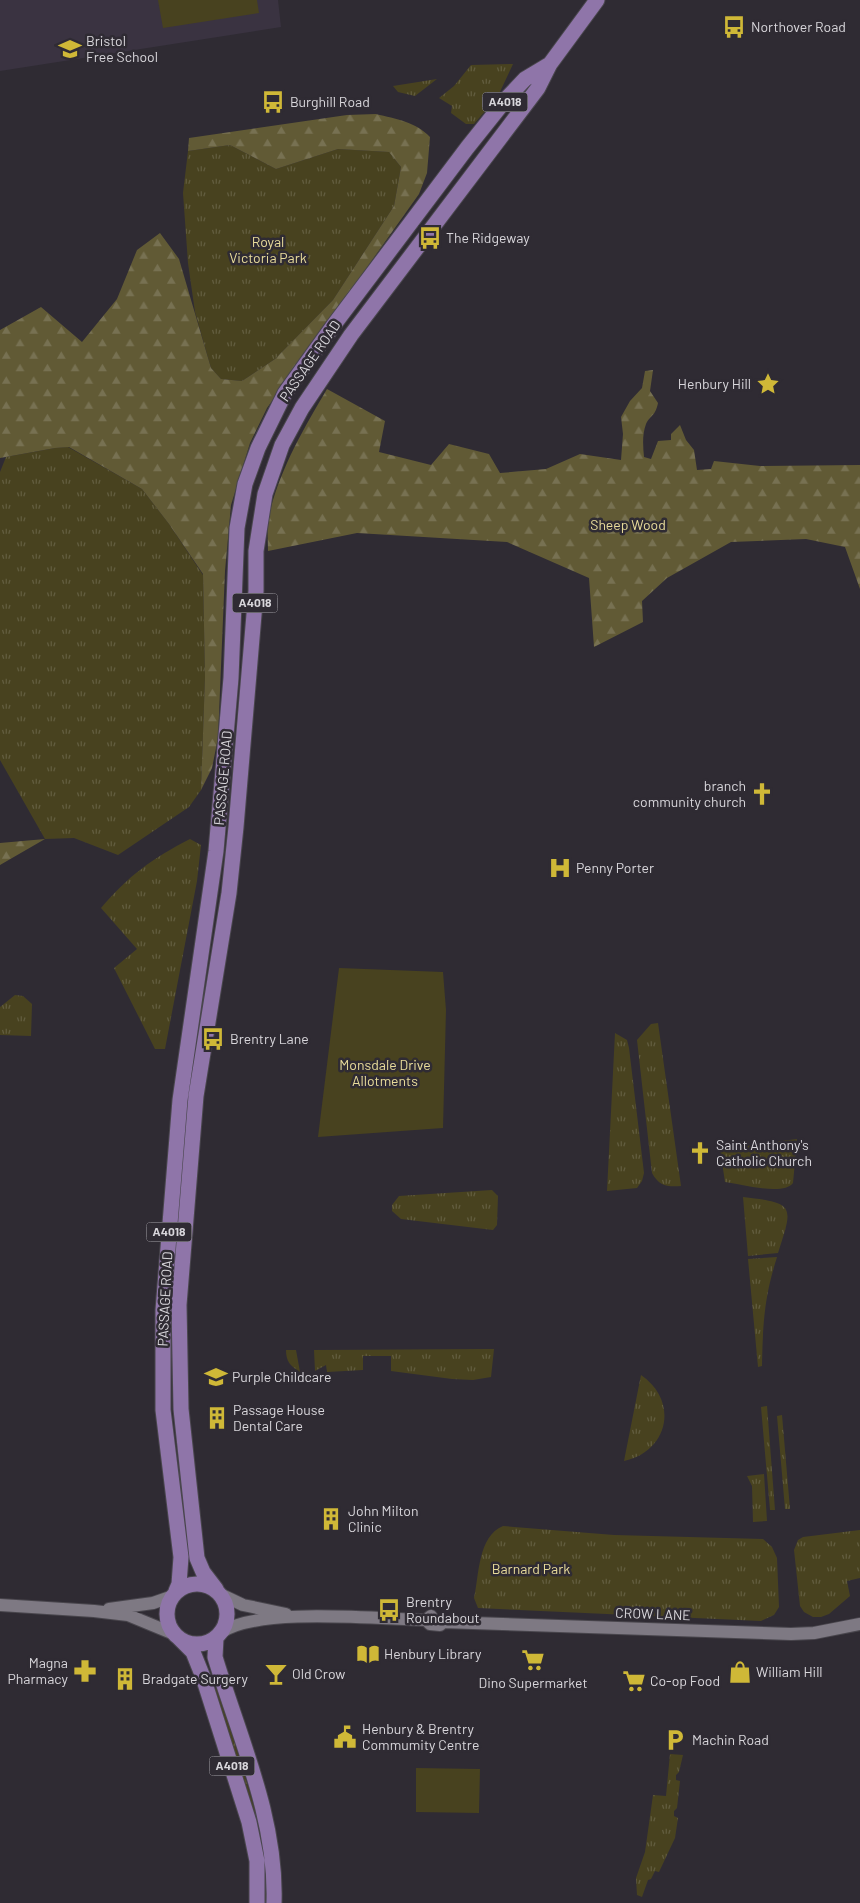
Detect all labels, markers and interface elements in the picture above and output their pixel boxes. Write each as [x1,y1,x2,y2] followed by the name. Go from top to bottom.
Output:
[721,14,747,40] bus stop icon: Northover Road
[751,18,846,35] place label: Northover Road
[86,32,158,65] place label: Bristol Free School
[57,36,83,62] school or university icon: Bristol Free School
[260,89,286,115] bus stop icon: Burghill Road
[482,92,528,111] road number: A4018
[290,93,370,110] place label: Burghill Road
[417,225,443,251] bus stop icon: The Ridgeway
[446,229,530,246] place label: The Ridgeway
[229,233,307,266] park label: Royal Victoria Park
[275,317,344,404] street label: PASSAGE ROAD
[755,371,781,397] place icon: Henbury Hill
[678,375,751,392] place label: Henbury Hill
[590,516,666,533] park label: Sheep Wood
[232,594,278,612] road number: A4018
[210,730,235,826] street label: PASSAGE ROAD
[633,777,746,810] place label: branch community church
[749,781,775,807] church icon: branch community church
[547,855,573,881] hospital icon: Penny Porter
[576,859,654,876] place label: Penny Porter
[200,1026,226,1052] bus stop icon: Brentry Lane
[230,1030,309,1047] place label: Brentry Lane
[339,1056,431,1089] park label: Monsdale Drive Allotments
[716,1136,812,1169] place label: Saint Anthony's Catholic Church
[687,1140,713,1166] church icon: Saint Anthony's Catholic Church
[146,1222,192,1242] road number: A4018
[154,1251,175,1347] street label: PASSAGE ROAD
[203,1364,229,1390] school or university icon: Purple Childcare
[232,1368,332,1385] place label: Purple Childcare
[233,1401,325,1434] place label: Passage House Dental Care
[204,1405,230,1431] building icon: Passage House Dental Care
[348,1502,418,1535] place label: John Milton Clinic
[318,1506,344,1532] building icon: John Milton Clinic
[492,1560,570,1577] park label: Barnard Park
[406,1593,480,1626] place label: Brentry Roundabout
[376,1597,402,1623] bus stop icon: Brentry Roundabout
[615,1604,691,1623] street label: CROW LANE
[355,1641,381,1667] library icon: Henbury Library
[384,1645,482,1662] place label: Henbury Library
[520,1647,546,1673] supermarket icon: Dino Supermarket
[8,1654,69,1687] place label: Magna Pharmacy
[72,1658,98,1684] pharmacy icon: Magna Pharmacy
[727,1659,753,1685] shop icon: William Hill
[263,1661,289,1687] bar icon: Old Crow
[756,1663,823,1680] place label: William Hill
[292,1665,345,1682] place label: Old Crow
[112,1666,138,1692] building icon: Bradgate Surgery
[621,1668,647,1694] supermarket icon: Co-op Food
[142,1670,248,1687] place label: Bradgate Surgery
[650,1672,720,1689] place label: Co-op Food
[478,1674,588,1691] place label: Dino Supermarket
[362,1720,479,1753] place label: Henbury & Brentry Commumity Centre
[332,1724,358,1750] public building icon: Henbury & Brentry Commumity Centre
[662,1727,688,1753] parking icon: Machin Road
[692,1731,769,1748] place label: Machin Road
[210,1756,254,1775] road number: A4018

